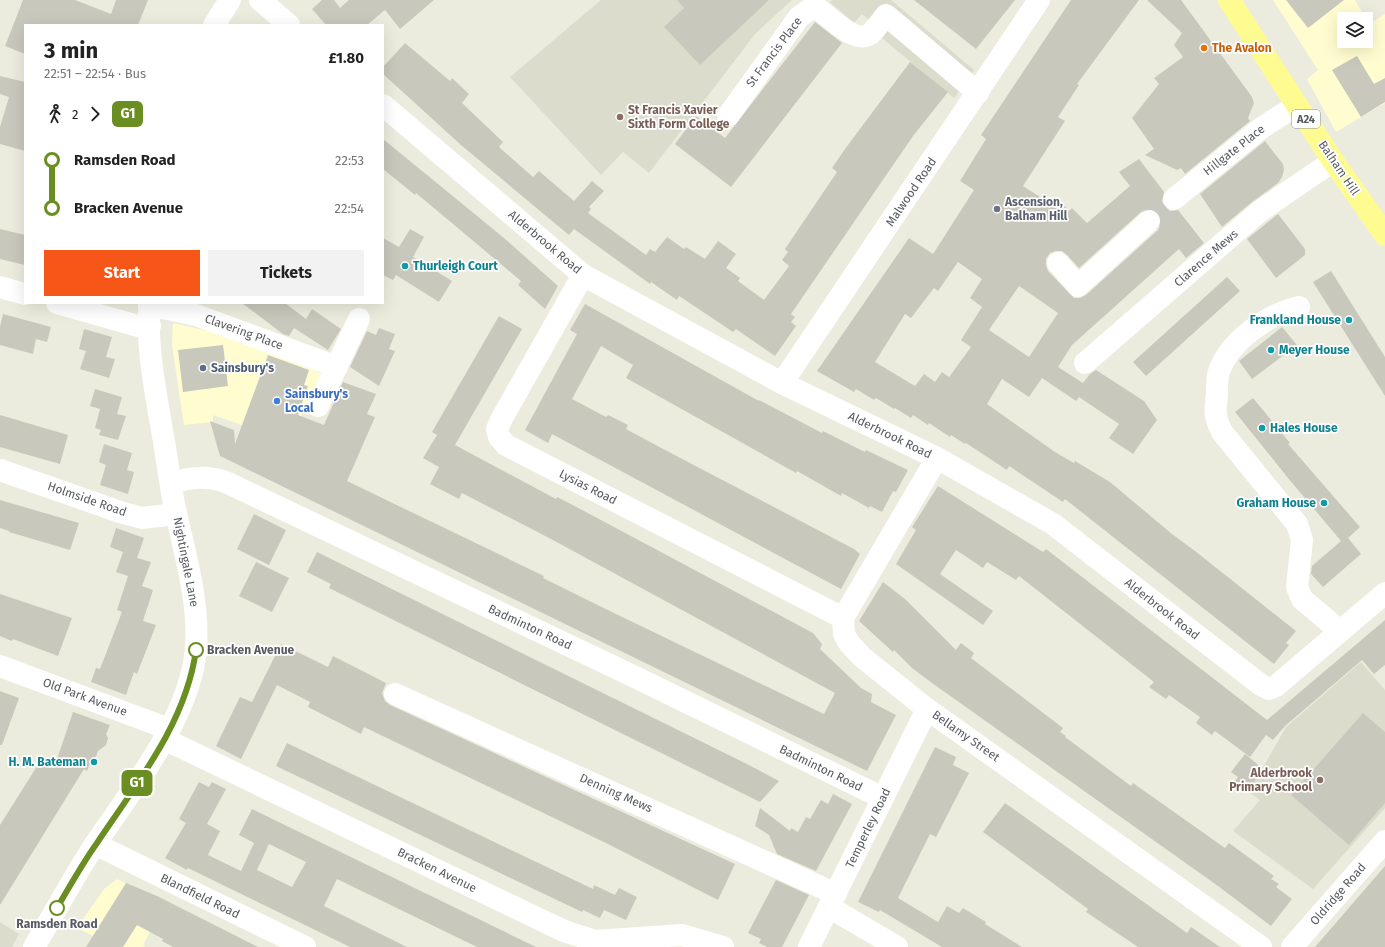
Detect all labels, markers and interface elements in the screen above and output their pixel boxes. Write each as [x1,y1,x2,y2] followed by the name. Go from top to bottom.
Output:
[1337,12,1373,48] map controls
[1337,12,1373,48] button: layers
[743,14,805,90] street label: St Francis Place
[44,37,98,64] text: 3 min
[1212,41,1272,55] place label: The Avalon
[1199,43,1209,53] marker: The Avalon
[328,49,364,67] text: £1.80
[44,66,146,81] text: 22:51 – 22:54 · Bus
[44,103,66,125] icon: walk
[84,103,106,125] icon: forward
[628,103,730,131] place label: St Francis Xavier Sixth Form College
[120,105,135,122] text: G1
[72,107,78,122] text: 2
[1292,110,1320,128] road number: A24
[615,112,625,122] marker: St Francis Xavier Sixth Form College
[1201,122,1267,178] street label: Hillgate Place
[1316,138,1363,198] street label: Balham Hill
[74,151,176,169] text: Ramsden Road
[335,153,364,168] text: 22:53
[883,155,939,229] street label: Malwood Road
[1004,195,1068,223] place label: Ascension, Balham Hill
[74,199,183,217] text: Bracken Avenue
[335,201,364,216] text: 22:54
[992,204,1002,214] marker: Ascension, Balham Hill
[506,207,584,277] street label: Alderbrook Road
[1171,226,1241,289] street label: Clarence Mews
[44,250,200,296] button: Start
[208,250,364,296] button: Tickets
[413,259,498,273] place label: Thurleigh Court
[400,261,410,271] marker: Thurleigh Court
[203,311,285,353] street label: Clavering Place
[1250,313,1341,327] place label: Frankland House
[1344,315,1354,325] marker: Frankland House
[1279,343,1350,357] place label: Meyer House
[1266,345,1276,355] marker: Meyer House
[211,361,274,375] place label: Sainsbury's
[198,363,208,373] marker: Sainsbury's
[285,387,348,415] place label: Sainsbury's Local
[272,396,282,406] marker: Sainsbury's Local
[846,409,934,461] street label: Alderbrook Road
[1270,421,1338,435] place label: Hales House
[1257,423,1267,433] marker: Hales House
[557,467,619,507] street label: Lysias Road
[46,479,128,519] street label: Holmside Road
[1237,496,1316,510] place label: Graham House
[1319,498,1329,508] marker: Graham House
[170,516,202,608] street label: Nightingale Lane
[1122,575,1202,643] street label: Alderbrook Road
[486,601,574,653] street label: Badminton Road
[188,642,204,658] marker: Bracken Avenue
[207,643,295,657] place label: Bracken Avenue
[41,675,129,719] street label: Old Park Avenue
[930,708,1003,765] street label: Bellamy Street
[777,742,865,794] street label: Badminton Road
[8,755,86,769] place label: H. M. Bateman
[89,757,99,767] marker: H. M. Bateman
[1229,766,1312,794] place label: Alderbrook Primary School
[119,770,155,796] line badge: G1
[577,771,655,815] street label: Denning Mews
[129,774,145,791] text: G1
[1315,775,1325,785] marker: Alderbrook Primary School
[843,786,893,870] street label: Temperley Road
[395,845,479,895] street label: Bracken Avenue
[1307,860,1369,928] street label: Oldridge Road
[158,871,242,921] street label: Blandfield Road
[49,900,65,916] marker: Ramsden Road
[16,917,98,931] place label: Ramsden Road

